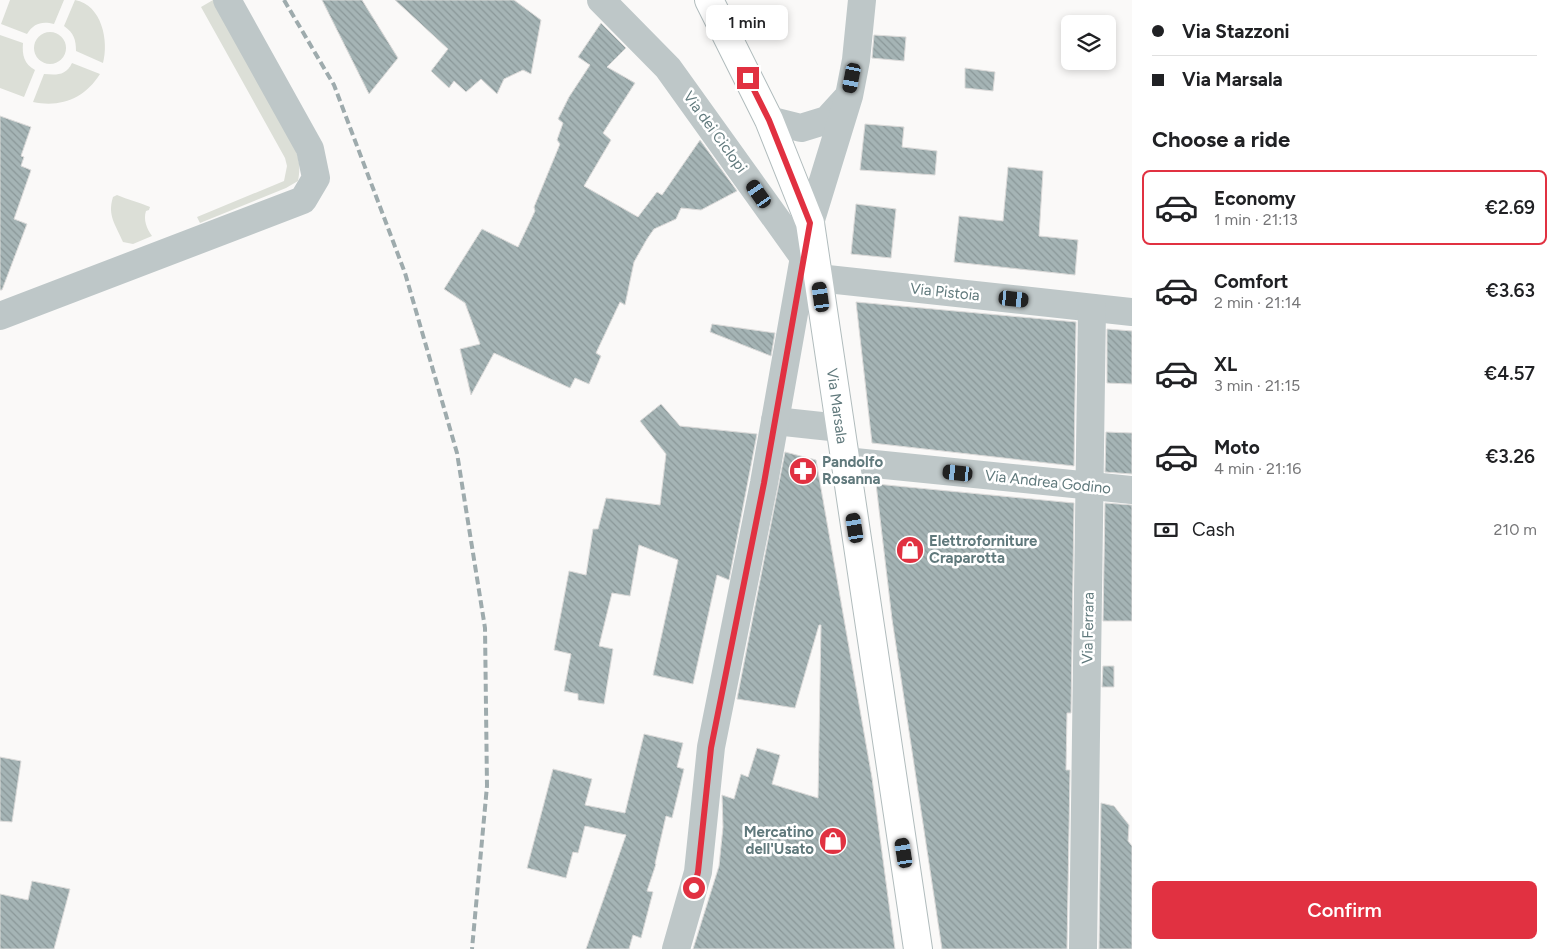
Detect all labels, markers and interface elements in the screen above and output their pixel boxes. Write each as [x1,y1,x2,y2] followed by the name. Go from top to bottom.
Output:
[707,5,789,40] callout: 1 min
[728,13,766,32] text: 1 min
[1061,15,1116,70] map controls
[1061,15,1116,70] button: layers
[1182,20,1289,43] text: Via Stazzoni
[841,62,862,94] car
[737,67,759,89] route end
[1182,68,1283,91] text: Via Marsala
[679,88,751,176] street label: Via dei Ciclopi
[1152,126,1290,153] text: Choose a ride
[744,177,773,211] car
[1154,185,1199,230] icon: car
[1214,187,1296,210] text: Economy
[1485,196,1535,219] text: €2.69
[1214,210,1298,229] text: 1 min · 21:13
[1154,268,1199,313] icon: car
[1214,270,1289,293] text: Comfort
[909,279,981,305] street label: Via Pistoia
[1486,279,1535,302] text: €3.63
[811,281,830,313] car
[998,290,1029,308] car
[1214,293,1301,312] text: 2 min · 21:14
[1154,351,1199,396] icon: car
[1214,353,1237,376] text: XL
[1484,362,1535,385] text: €4.57
[823,367,851,445] street label: Via Marsala
[1214,376,1300,395] text: 3 min · 21:15
[1154,434,1199,479] icon: car
[1214,436,1260,459] text: Moto
[1485,445,1535,468] text: €3.26
[822,453,883,488] place label: Pandolfo Rosanna
[788,456,818,486] pharmacy icon: Pandolfo Rosanna
[1214,459,1301,478] text: 4 min · 21:16
[942,464,973,482] car
[984,466,1112,498] street label: Via Andrea Godino
[845,512,864,544] car
[1152,516,1180,544] icon: cash
[1192,518,1235,541] text: Cash
[1494,520,1537,539] text: 210 m
[929,532,1038,567] place label: Elettroforniture Craparotta
[895,535,925,565] shop icon: Elettroforniture Craparotta
[1078,592,1098,664] street label: Via Ferrara
[744,823,814,858] place label: Mercatino dell'Usato
[818,826,848,856] shop icon: Mercatino dell'Usato
[894,837,913,869] car
[683,877,705,899] route start
[1152,881,1537,939] button: Confirm

